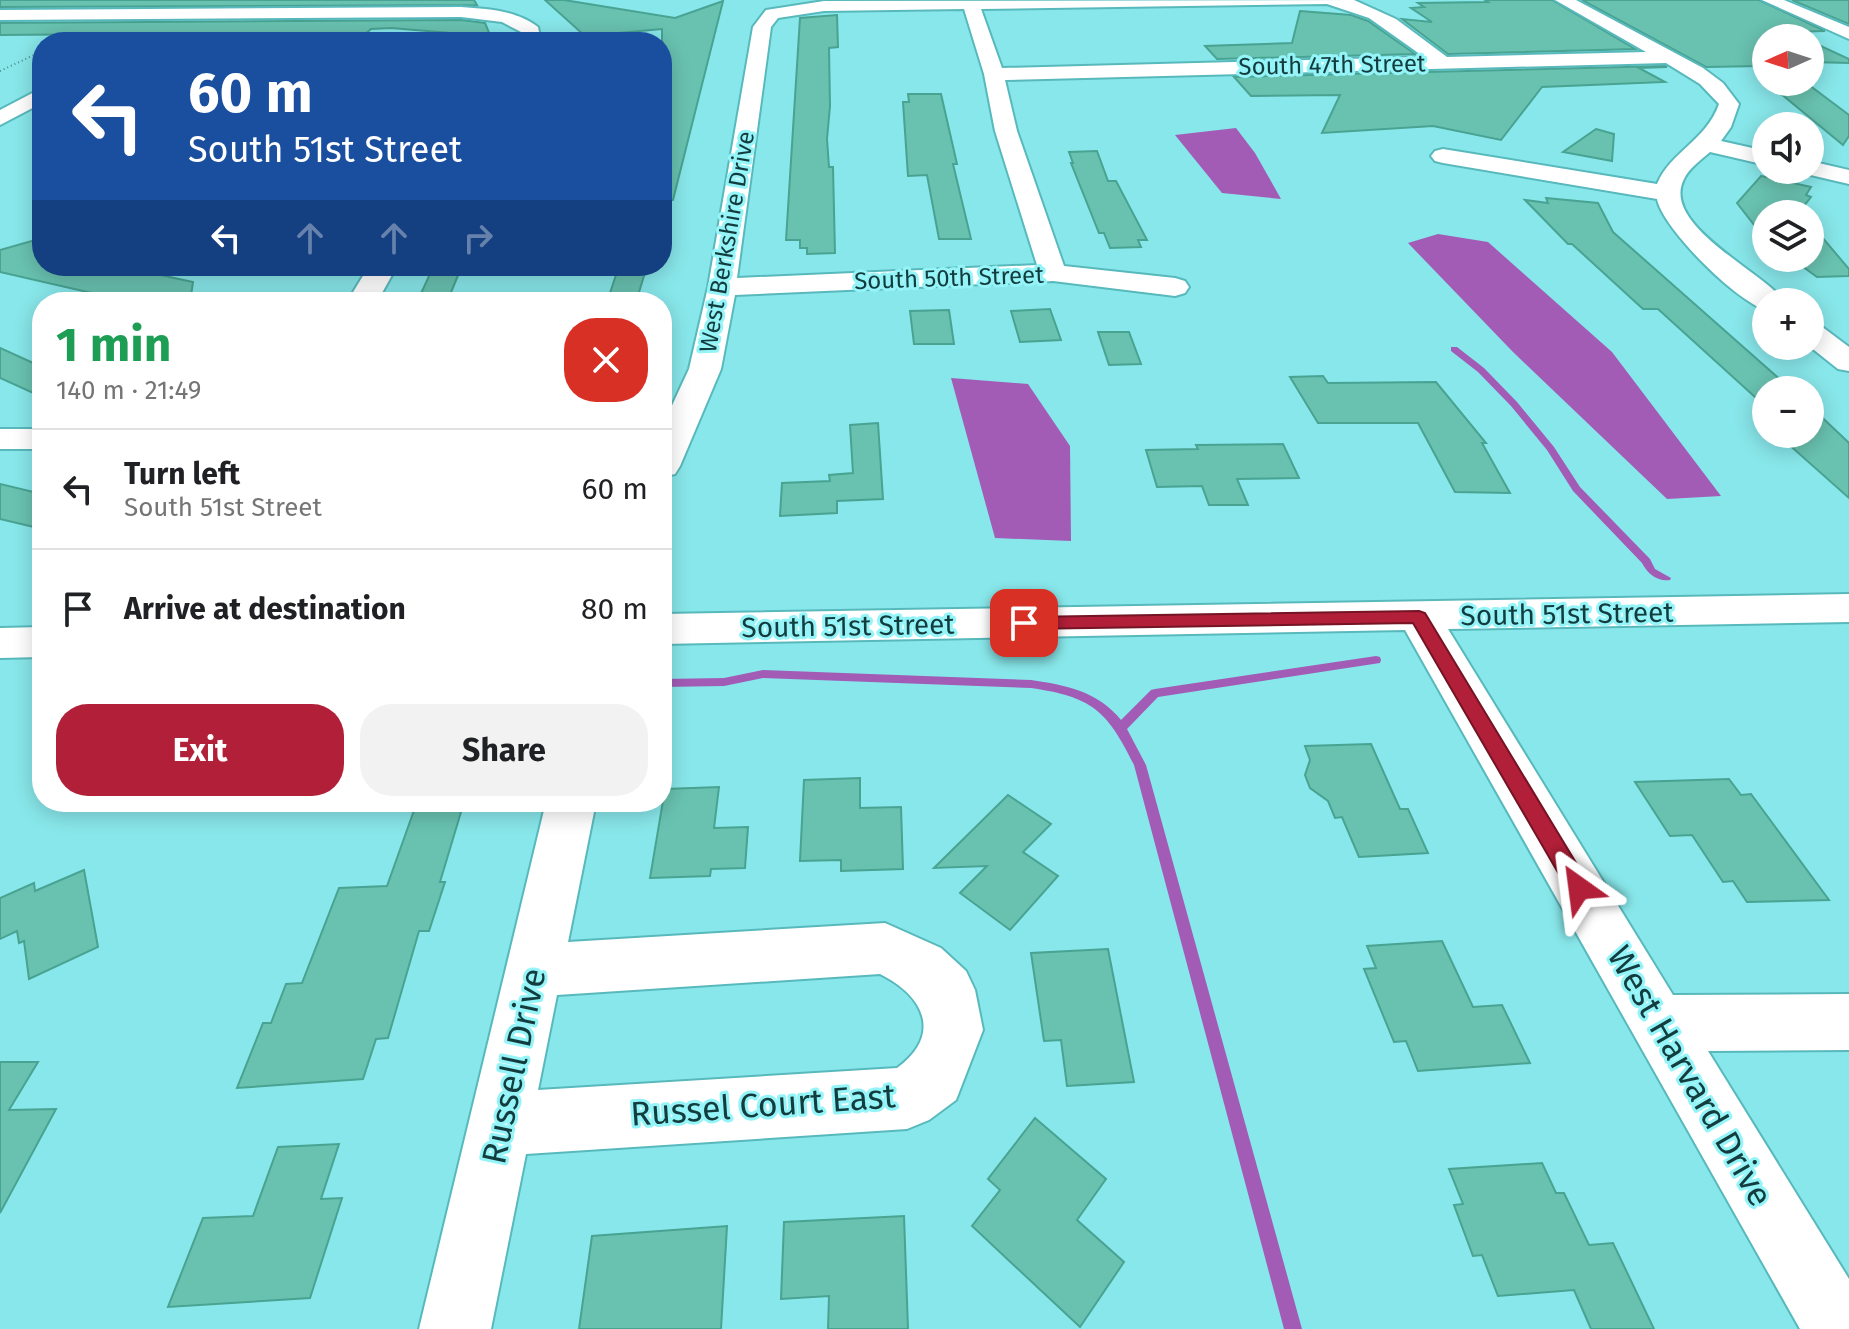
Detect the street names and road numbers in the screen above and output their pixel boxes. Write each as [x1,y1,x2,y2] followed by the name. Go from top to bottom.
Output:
[1238,49,1426,81] street label: South 47th Street
[694,129,760,355] street label: West Berkshire Drive
[854,261,1045,295] street label: South 50th Street
[1460,596,1675,632] street label: South 51st Street
[741,608,956,644] street label: South 51st Street
[1599,938,1781,1214] street label: West Harvard Drive
[473,964,555,1168] street label: Russell Drive
[629,1075,898,1135] street label: Russel Court East

